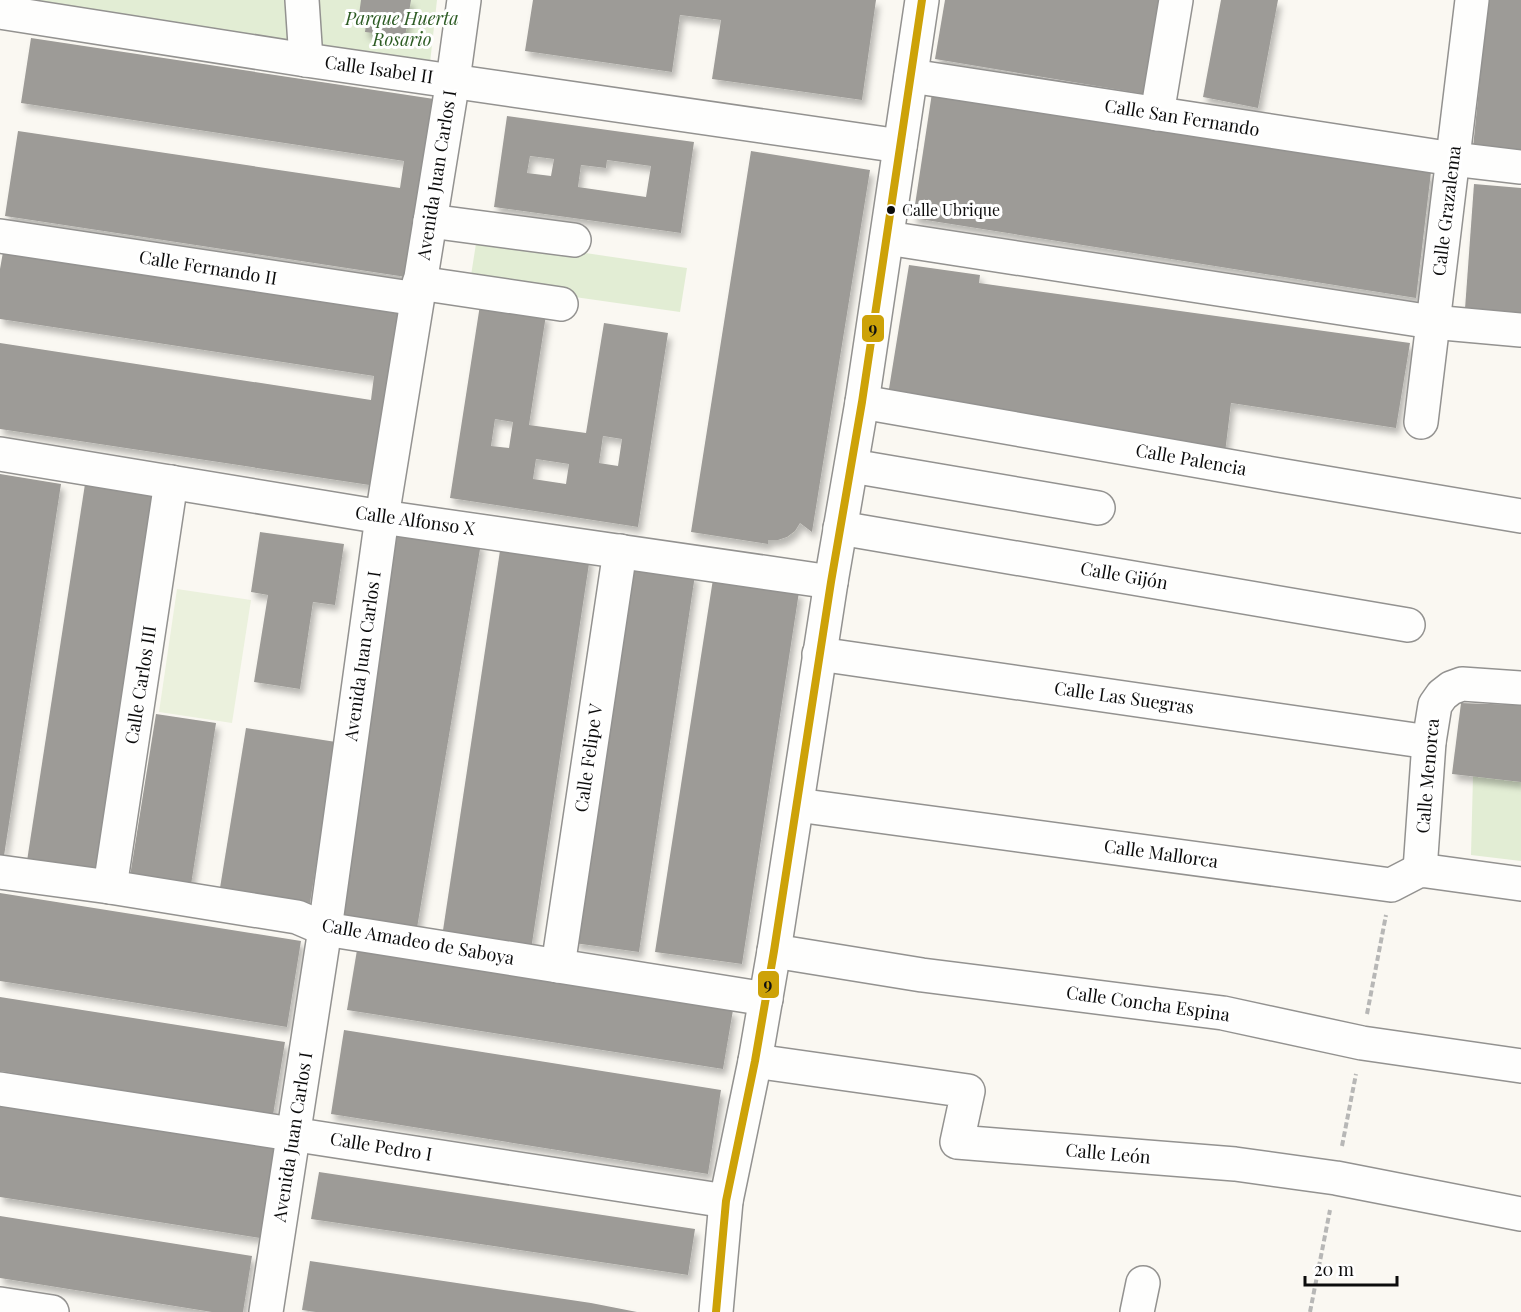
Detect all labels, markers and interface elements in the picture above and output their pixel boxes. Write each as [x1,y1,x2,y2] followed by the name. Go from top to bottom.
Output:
[344,6,459,51] park label: Parque Huerta Rosario
[323,50,435,88] street label: Calle Isabel II
[411,88,461,262] street label: Avenida Juan Carlos I
[1103,93,1262,141] street label: Calle San Fernando
[1426,144,1466,277] street label: Calle Grazalema
[902,199,1000,220] place label: Calle Ubrique
[885,204,897,216] marker: Calle Ubrique
[137,244,279,290] street label: Calle Fernando II
[861,314,885,343] line badge: 9
[869,317,878,338] text: 9
[1134,437,1249,481] street label: Calle Palencia
[354,500,477,540] street label: Calle Alfonso X
[1079,556,1170,595] street label: Calle Gijón
[338,569,386,743] street label: Avenida Juan Carlos I
[119,624,161,746] street label: Calle Carlos III
[1053,675,1196,719] street label: Calle Las Suegras
[569,701,608,814] street label: Calle Felipe V
[1410,717,1444,834] street label: Calle Menorca
[1103,833,1220,873] street label: Calle Mallorca
[320,912,516,970] street label: Calle Amadeo de Saboya
[757,970,780,999] line badge: 9
[764,973,773,994] text: 9
[1065,980,1232,1026] street label: Calle Concha Espina
[267,1050,317,1224] street label: Avenida Juan Carlos I
[328,1126,434,1166] street label: Calle Pedro I
[1065,1137,1152,1169] street label: Calle León
[1305,1249,1396,1287] scale bar
[1314,1257,1354,1281] text: 20 m

